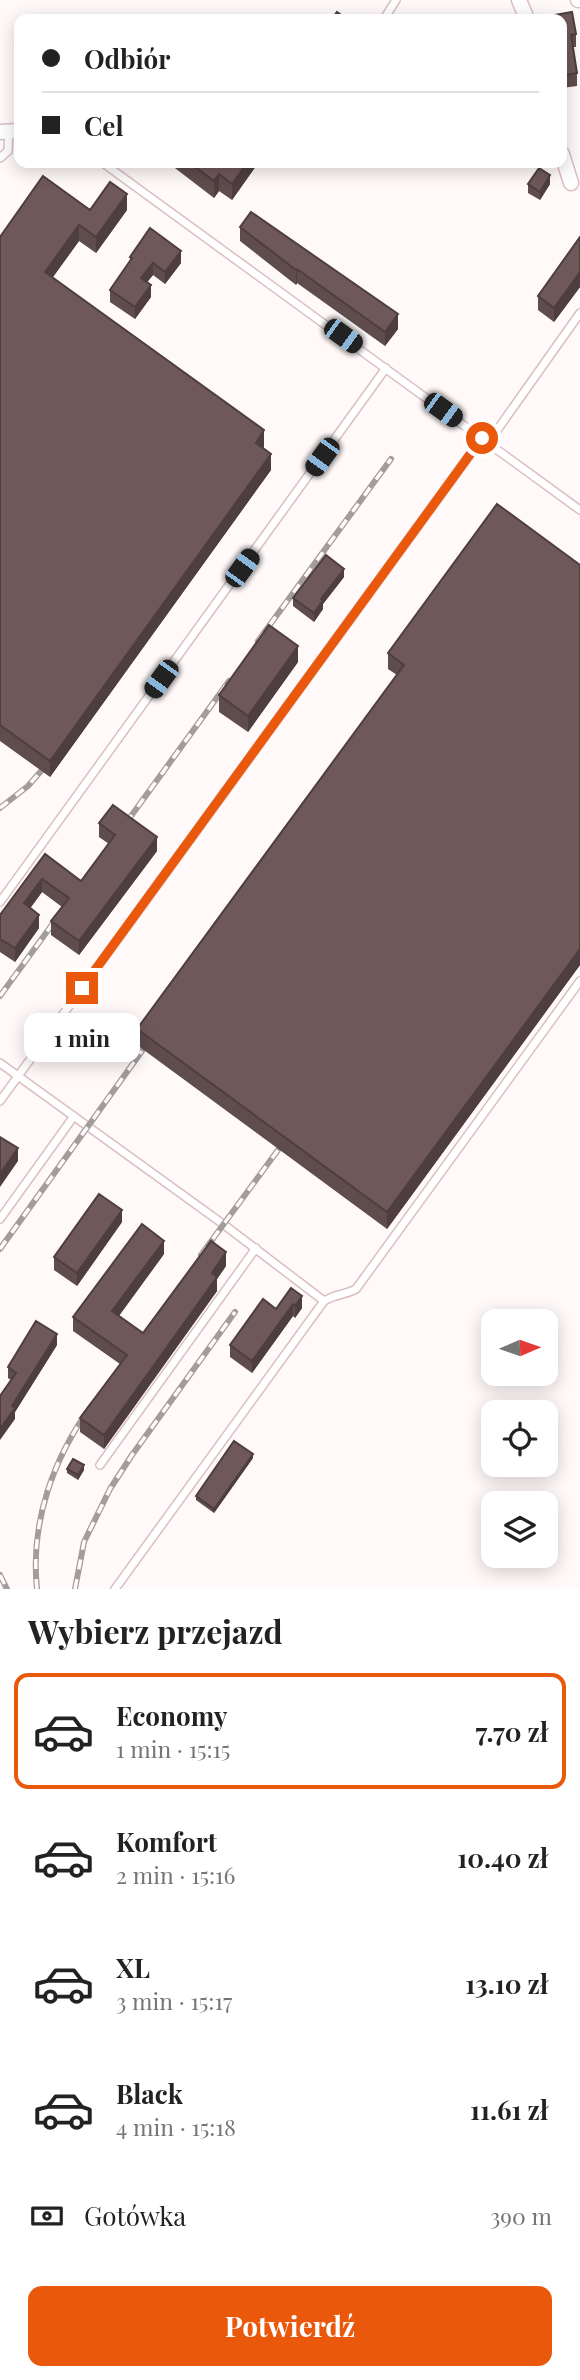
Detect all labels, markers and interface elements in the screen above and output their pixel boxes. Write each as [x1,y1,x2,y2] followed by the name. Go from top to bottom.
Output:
[84,41,170,76] text: Odbiór
[84,108,124,143] text: Cel
[320,315,367,357] car
[420,389,467,431] car
[466,422,498,454] route start
[302,434,343,480] car
[222,545,263,591] car
[141,656,182,702] car
[66,972,98,1004] route end
[24,1012,140,1062] callout: 1 min
[54,1022,110,1053] text: 1 min
[481,1309,558,1386] north arrow
[481,1309,558,1568] map controls
[481,1400,558,1477] button: locate
[481,1491,558,1568] button: layers
[28,1609,283,1652] text: Wybierz przejazd
[116,1698,227,1733] text: Economy
[32,1700,95,1763] icon: car
[476,1714,548,1749] text: 7.70 zł
[116,1733,230,1764] text: 1 min · 15:15
[116,1824,217,1859] text: Komfort
[32,1826,95,1889] icon: car
[457,1840,548,1875] text: 10.40 zł
[116,1859,235,1890] text: 2 min · 15:16
[116,1950,150,1985] text: XL
[32,1952,95,2015] icon: car
[465,1966,548,2001] text: 13.10 zł
[116,1985,232,2016] text: 3 min · 15:17
[116,2076,183,2111] text: Black
[32,2078,95,2141] icon: car
[470,2092,548,2127] text: 11.61 zł
[116,2111,236,2142] text: 4 min · 15:18
[28,2197,66,2235] icon: cash
[84,2198,186,2233] text: Gotówka
[490,2200,552,2231] text: 390 m
[28,2286,552,2366] button: Potwierdź

